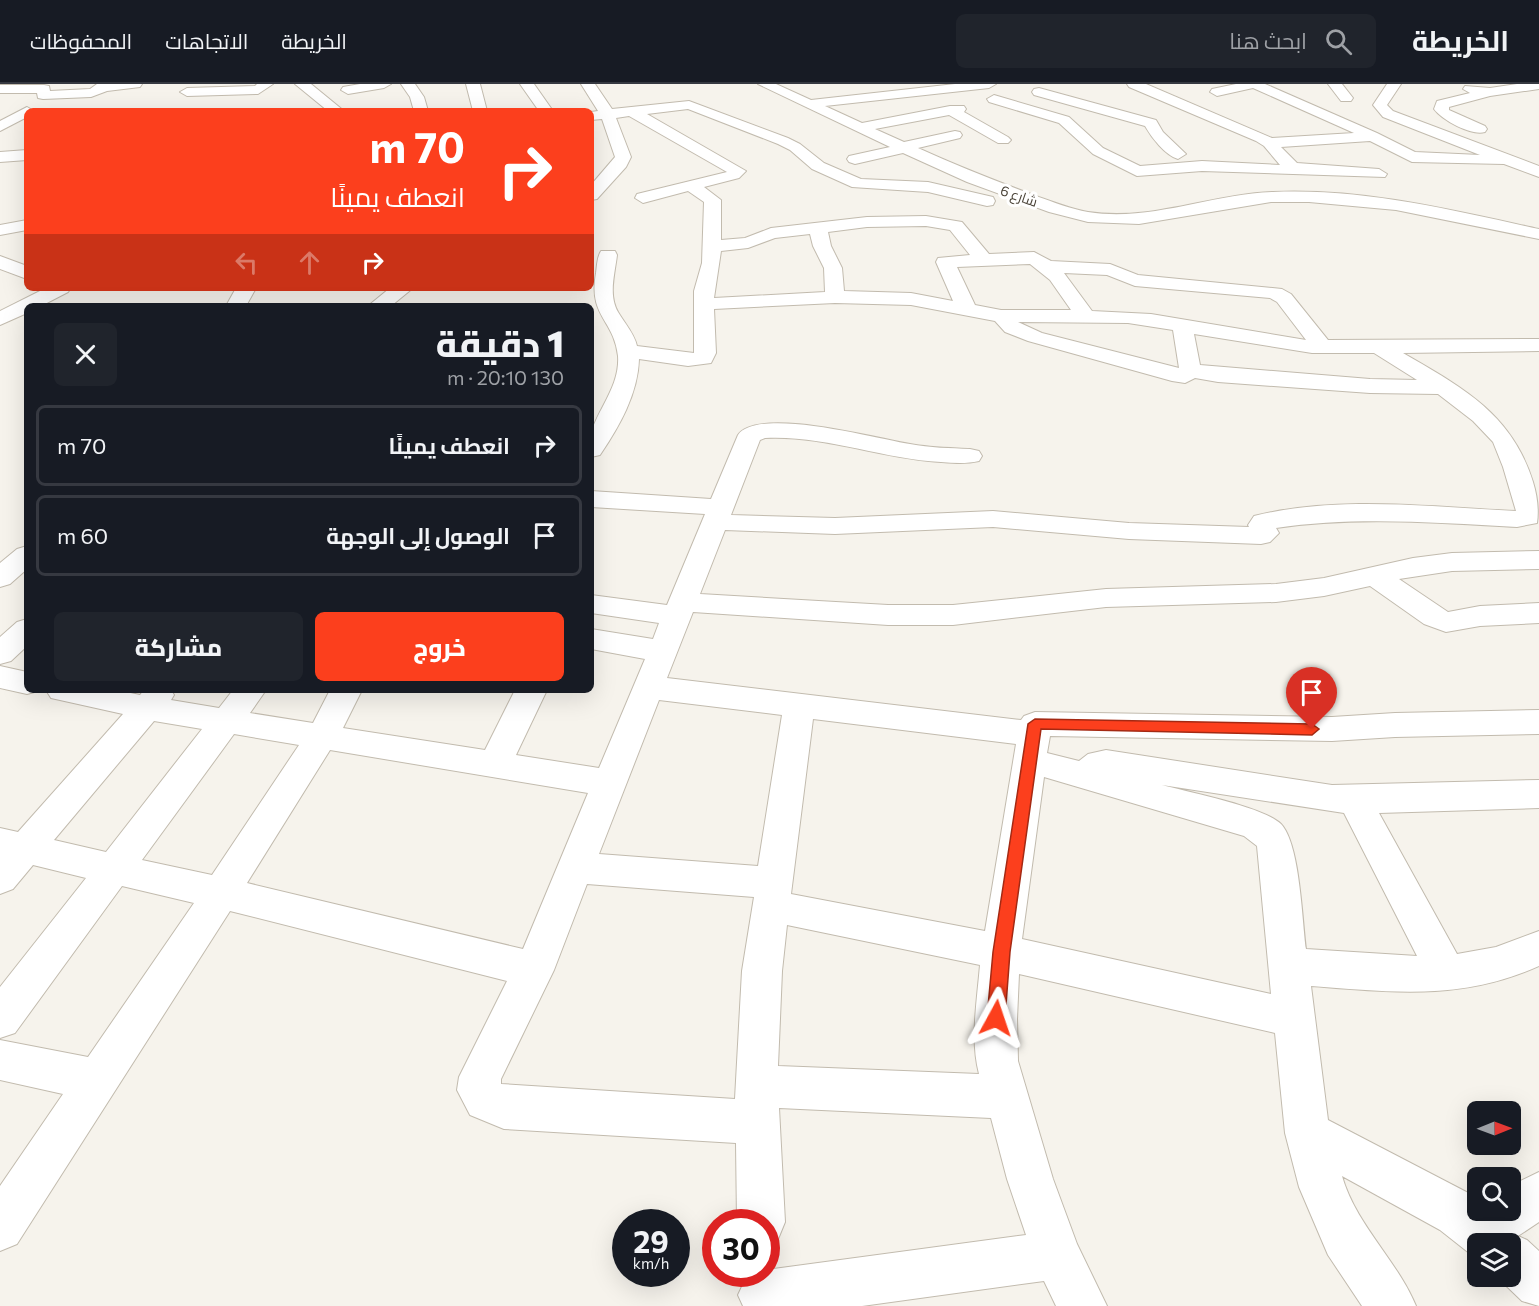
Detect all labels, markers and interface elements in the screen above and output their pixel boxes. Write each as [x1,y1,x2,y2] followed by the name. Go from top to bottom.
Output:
[956,14,1376,68] search box
[1412,23,1509,57] text: الخريطة
[1322,25,1355,58] icon: search
[1229,27,1307,54] text: ابحث هنا
[30,28,132,53] text: المحفوظات
[165,28,248,53] text: الاتجاهات
[281,28,347,53] text: الخريطة
[370,120,465,172] text: 70 m
[486,132,564,210] icon: right
[330,180,465,213] text: انعطف يمينًا
[998,181,1040,211] street label: شارع 6
[230,246,263,279] icon: left
[293,246,326,279] icon: ahead
[356,246,389,279] icon: right
[436,320,564,364] text: 1 دقيقة
[54,323,117,386] button: close
[447,365,564,389] text: 130 m · 20:10
[528,429,561,462] icon: right
[57,432,106,459] text: 70 m
[389,432,510,459] text: انعطف يمينًا
[528,519,561,552] icon: arrive
[57,522,108,549] text: 60 m
[326,522,510,549] text: الوصول إلى الوجهة
[54,612,303,681] button: مشاركة
[315,612,564,681] button: خروج
[1286,667,1337,729] pin
[1295,676,1328,709] icon: arrive
[964,986,1028,1050] position arrow
[1467,1101,1521,1155] north arrow
[1467,1101,1521,1287] map controls
[1467,1167,1521,1221] button: search
[702,1209,780,1287] speed limit sign: 30
[633,1222,669,1259] text: 29
[1467,1233,1521,1287] button: layers
[633,1254,669,1272] text: km/h

